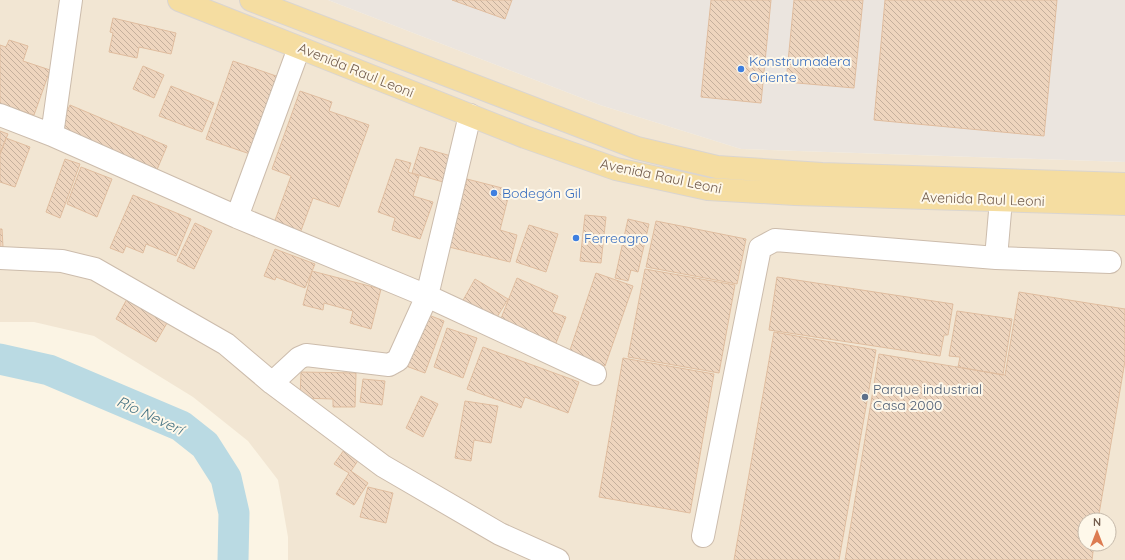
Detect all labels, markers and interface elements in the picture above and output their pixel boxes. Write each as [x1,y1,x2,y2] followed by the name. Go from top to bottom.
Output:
[295,39,417,101] street label: Avenida Raul Leoni
[749,52,851,86] place label: Konstrumadera Oriente
[736,64,746,74] marker: Konstrumadera Oriente
[599,154,723,198] street label: Avenida Raul Leoni
[502,184,581,202] place label: Bodegón Gil
[489,188,499,198] marker: Bodegón Gil
[921,188,1045,210] street label: Avenida Raul Leoni
[584,229,649,247] place label: Ferreagro
[571,233,581,243] marker: Ferreagro
[873,380,982,414] place label: Parque industrial Casa 2000
[114,391,189,440] water label: Río Neverí
[860,392,870,402] marker: Parque industrial Casa 2000
[1077,512,1117,552] north arrow
[1093,515,1101,529] text: N

